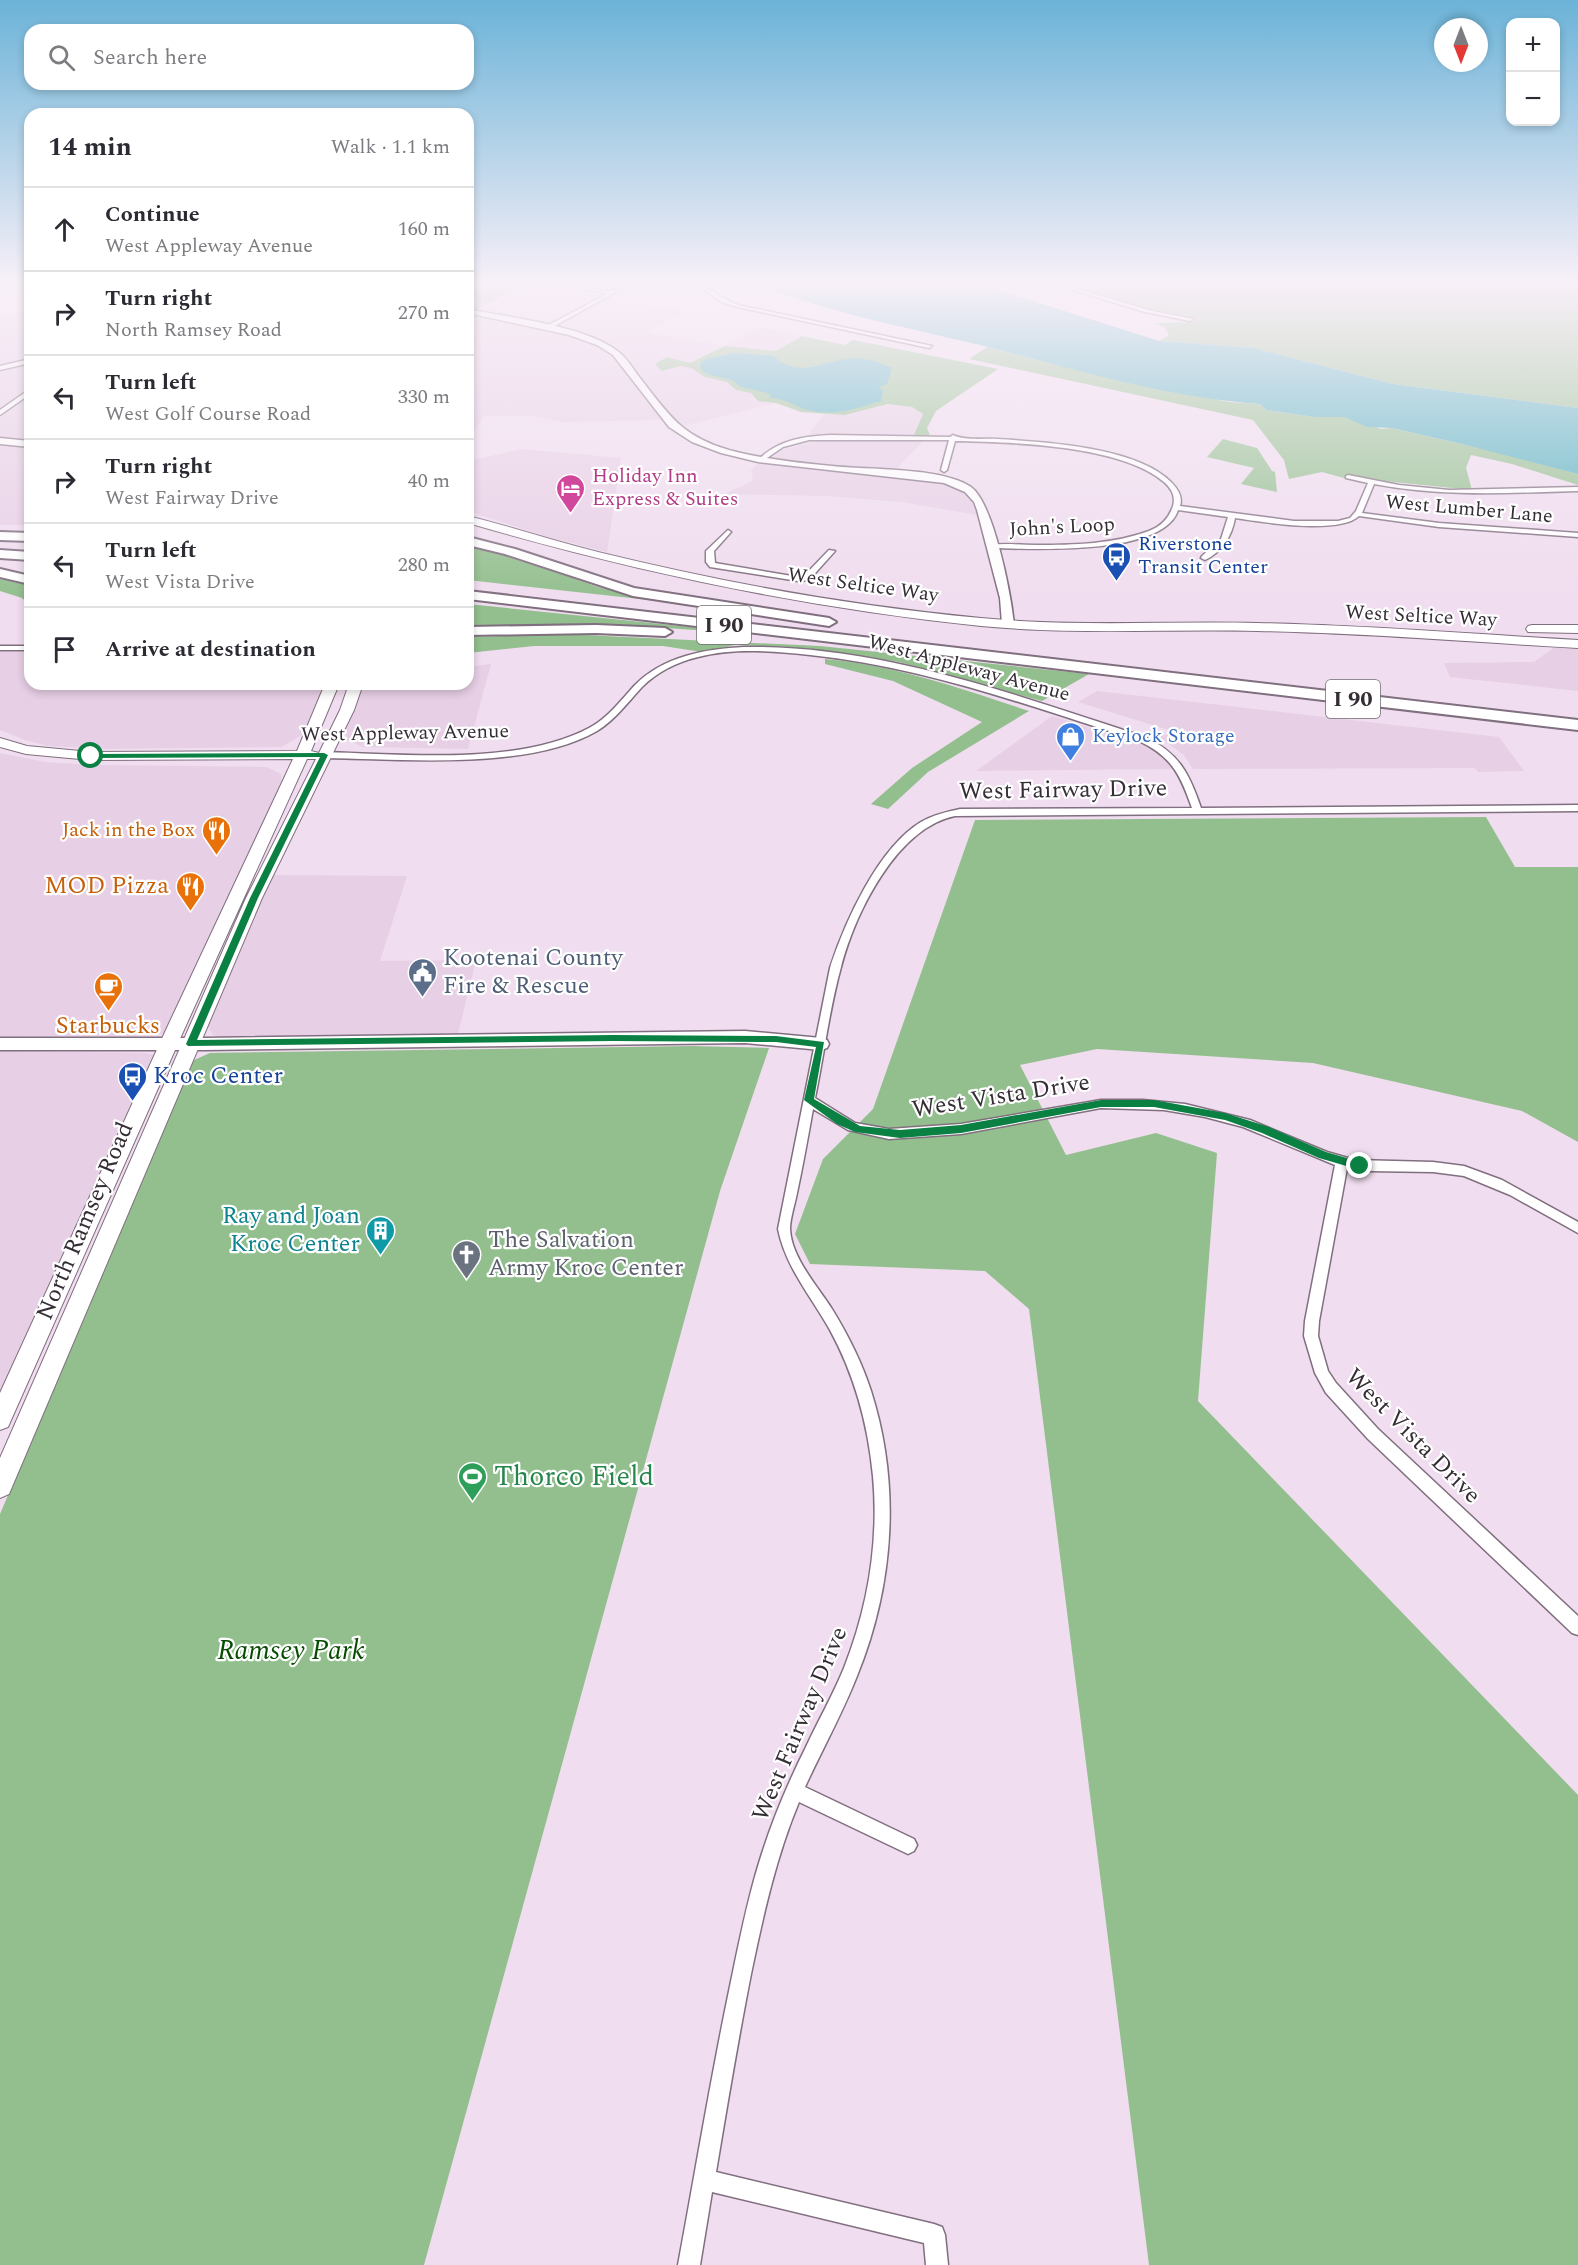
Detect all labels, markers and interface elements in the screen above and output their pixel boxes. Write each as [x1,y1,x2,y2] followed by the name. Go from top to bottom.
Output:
[1434,18,1488,72] north arrow
[1506,18,1560,126] map controls
[1506,18,1560,72] button: +
[24,24,474,90] search box
[45,41,78,74] icon: search
[93,41,207,74] text: Search here
[1506,72,1560,126] button: −
[48,127,132,167] text: 14 min
[331,132,450,162] text: Walk · 1.1 km
[105,198,200,231] text: Continue
[48,213,81,246] icon: ahead
[398,214,450,244] text: 160 m
[105,231,313,261] text: West Appleway Avenue
[105,282,212,315] text: Turn right
[48,297,81,330] icon: right
[398,298,450,328] text: 270 m
[105,315,282,345] text: North Ramsey Road
[105,366,197,399] text: Turn left
[48,381,81,414] icon: left
[398,382,450,412] text: 330 m
[105,399,311,429] text: West Golf Course Road
[105,450,212,483] text: Turn right
[592,461,738,514] place label: Holiday Inn Express & Suites
[48,465,81,498] icon: right
[408,466,450,496] text: 40 m
[555,472,587,514] hotel icon: Holiday Inn Express & Suites
[105,483,279,513] text: West Fairway Drive
[1384,487,1554,531] street label: West Lumber Lane
[1008,509,1116,545] street label: John's Loop
[1138,529,1268,582] place label: Riverstone Transit Center
[105,534,197,567] text: Turn left
[1101,540,1133,582] bus stop icon: Riverstone Transit Center
[48,549,81,582] icon: left
[398,550,450,580] text: 280 m
[786,560,942,611] street label: West Seltice Way
[105,567,255,597] text: West Vista Drive
[1344,597,1499,635] street label: West Seltice Way
[697,606,751,644] road number: I 90
[865,627,1073,709] street label: West Appleway Avenue
[48,633,81,666] icon: arrive
[105,633,316,666] text: Arrive at destination
[1326,680,1380,718] road number: I 90
[301,716,509,750] street label: West Appleway Avenue
[1055,720,1087,762] shop icon: Keylock Storage
[1092,721,1235,751] place label: Keylock Storage
[77,742,103,768] route start
[959,770,1167,810] street label: West Fairway Drive
[200,814,232,856] restaurant icon: Jack in the Box
[62,815,195,845] place label: Jack in the Box
[44,868,169,904] place label: MOD Pizza
[174,870,206,912] restaurant icon: MOD Pizza
[443,940,624,1004] place label: Kootenai County Fire & Rescue
[406,956,438,998] public building icon: Kootenai County Fire & Rescue
[92,970,124,1012] cafe icon: Starbucks
[56,1008,160,1044] place label: Starbucks
[153,1058,283,1094] place label: Kroc Center
[116,1060,148,1102] bus stop icon: Kroc Center
[909,1064,1093,1128] street label: West Vista Drive
[27,1116,143,1326] street label: North Ramsey Road
[1346,1152,1372,1178] route end
[222,1198,360,1262] place label: Ray and Joan Kroc Center
[365,1214,397,1256] building icon: Ray and Joan Kroc Center
[488,1222,683,1286] place label: The Salvation Army Kroc Center
[451,1238,483,1280] church icon: The Salvation Army Kroc Center
[1337,1360,1489,1512] street label: West Vista Drive
[494,1455,654,1498] place label: Thorco Field
[457,1460,489,1502] sports icon: Thorco Field
[743,1621,857,1827] street label: West Fairway Drive
[217,1629,365,1672] park label: Ramsey Park

